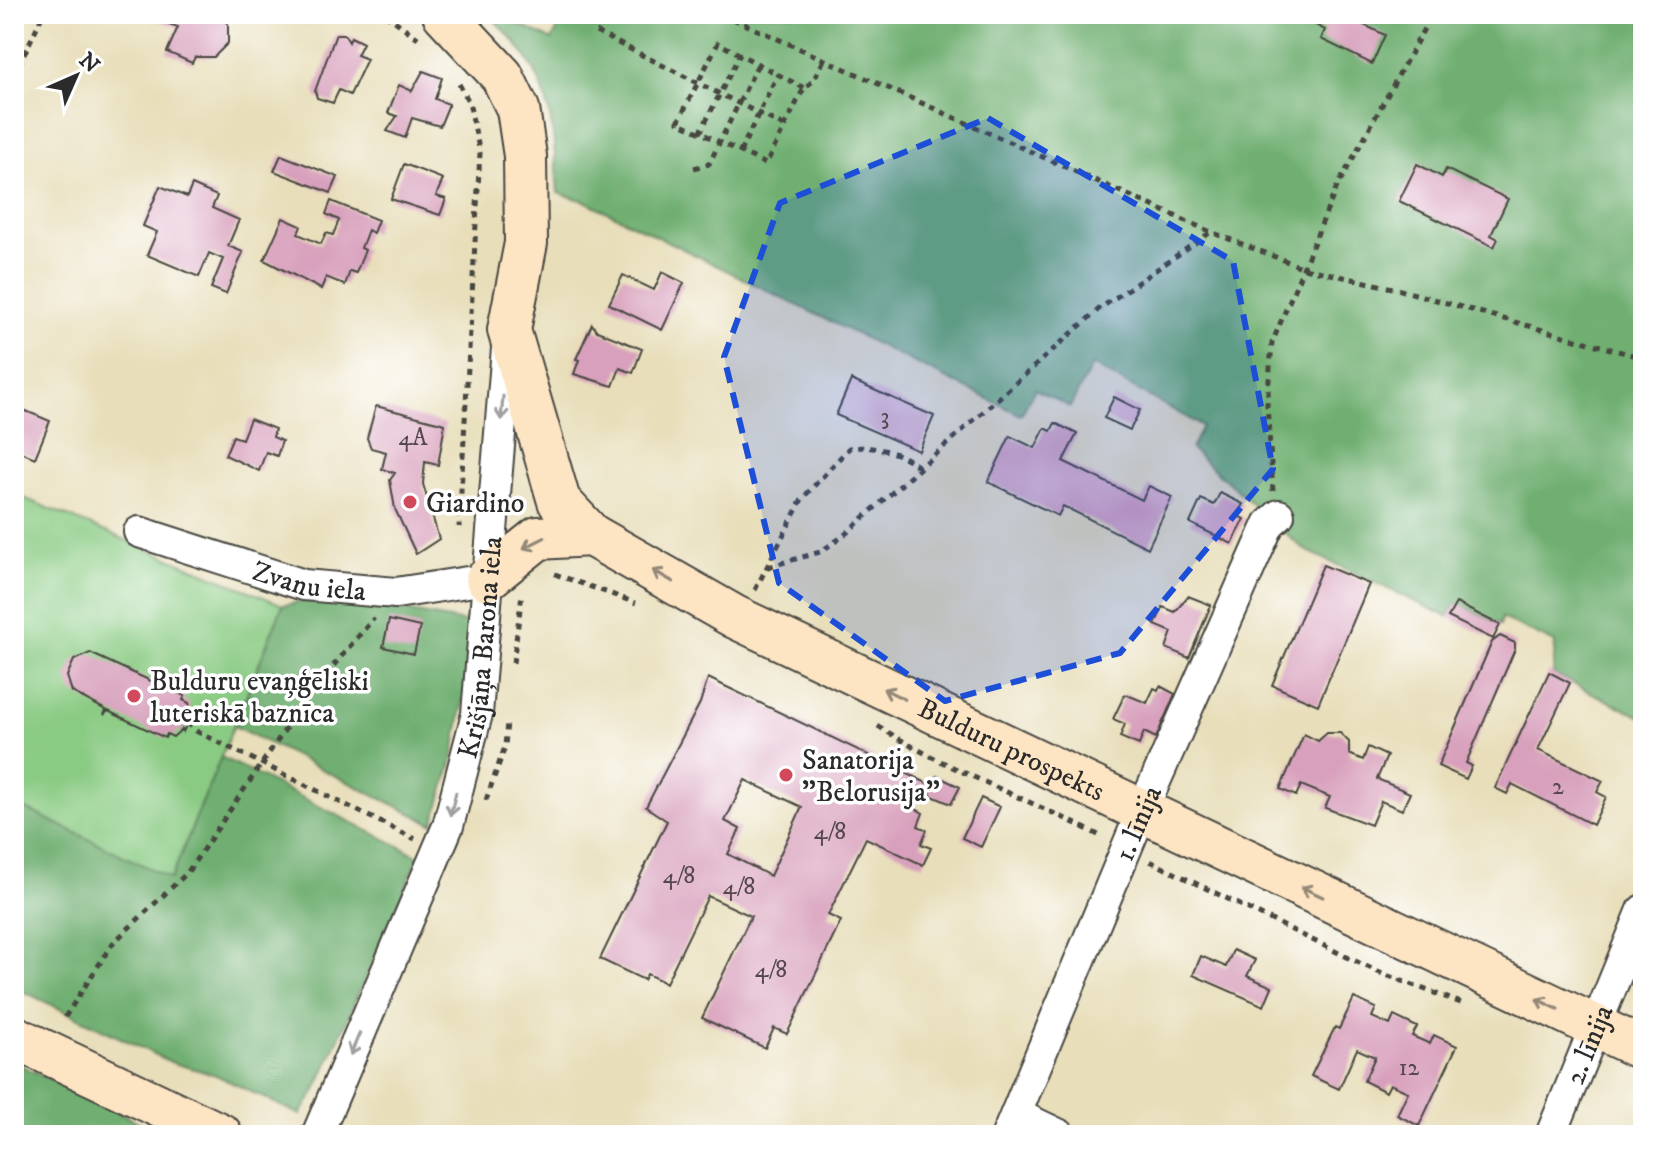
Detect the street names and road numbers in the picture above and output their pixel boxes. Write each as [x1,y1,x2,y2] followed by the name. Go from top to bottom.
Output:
[450,535,511,762] street label: Krišjāņa Barona iela
[248,554,367,609] street label: Zvanu iela
[912,691,1110,809] street label: Bulduru prospekts
[1107,780,1170,867] street label: 1. līnija
[1558,1000,1621,1090] street label: 2. līnija

